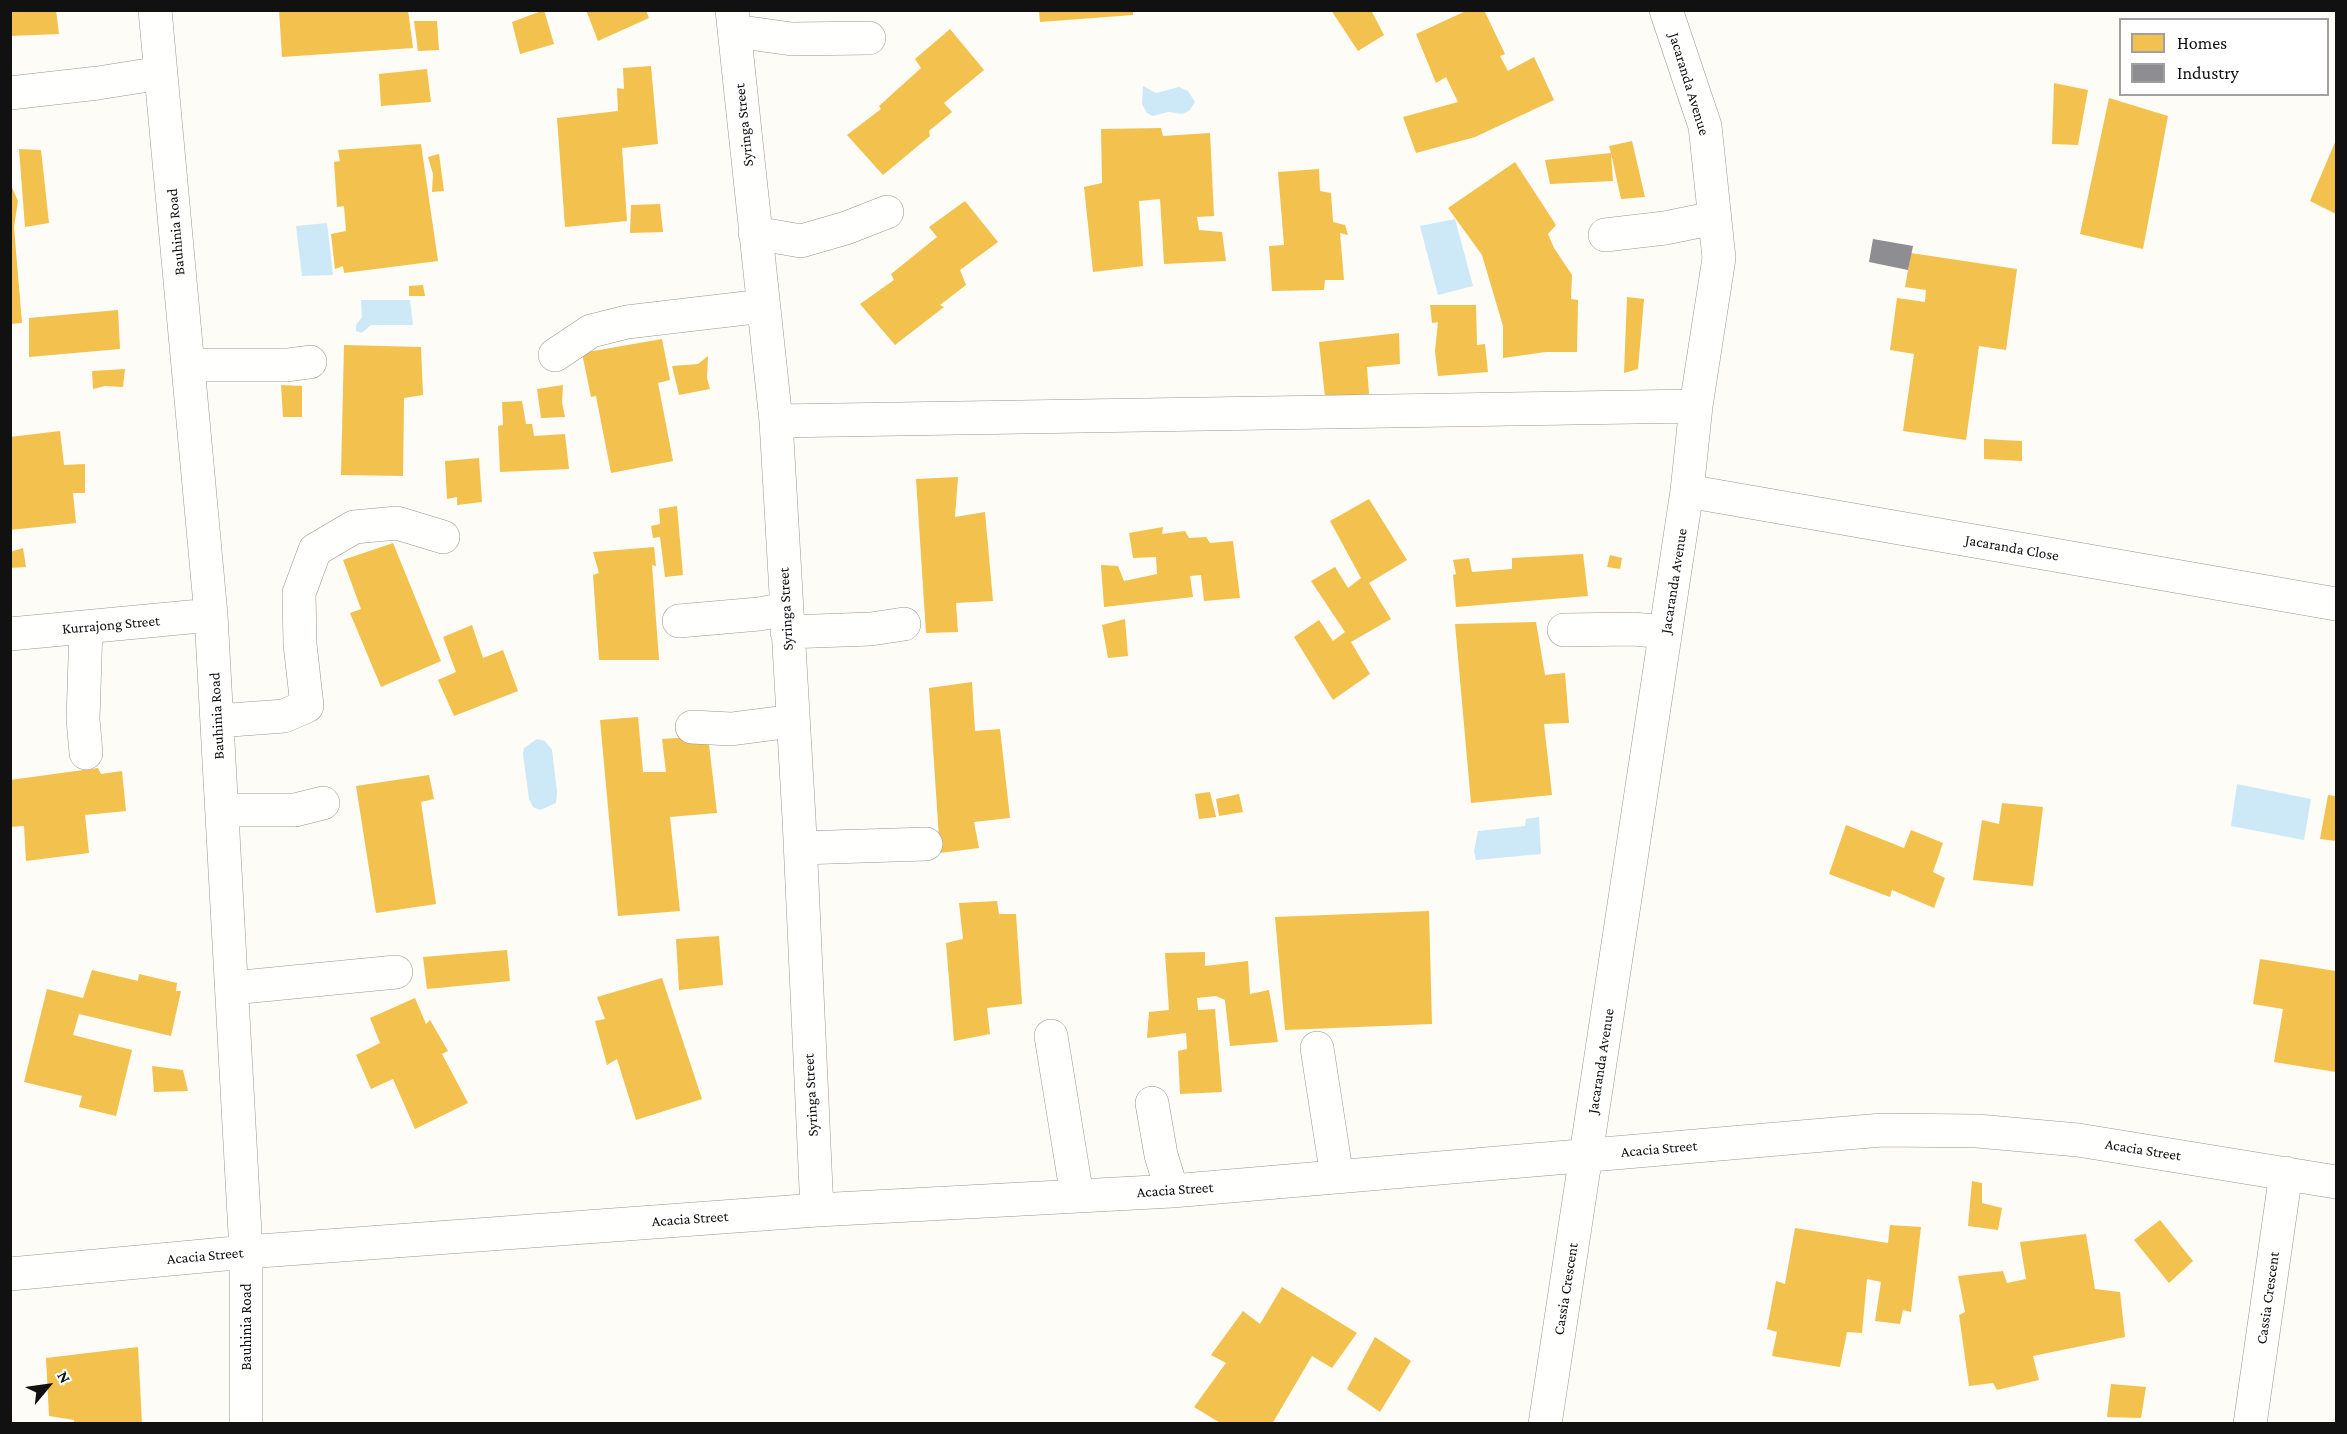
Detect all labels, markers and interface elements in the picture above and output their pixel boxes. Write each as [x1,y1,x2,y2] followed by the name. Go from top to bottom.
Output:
[2119,18,2329,96] legend
[1665,30,1713,138] street label: Jacaranda Avenue
[2177,33,2227,53] text: Homes
[2177,63,2239,83] text: Industry
[731,83,757,167] street label: Syringa Street
[163,188,189,276] street label: Bauhinia Road
[1657,527,1691,635] street label: Jacaranda Avenue
[1964,531,2060,565] street label: Jacaranda Close
[775,567,797,651] street label: Syringa Street
[61,612,161,638] street label: Kurrajong Street
[206,672,228,760] street label: Bauhinia Road
[1584,1007,1618,1115] street label: Jacaranda Avenue
[800,1053,822,1137] street label: Syringa Street
[2104,1135,2182,1165] street label: Acacia Street
[1620,1137,1698,1161] street label: Acacia Street
[1136,1178,1214,1202] street label: Acacia Street
[651,1207,729,1231] street label: Acacia Street
[1550,1242,1582,1336] street label: Cassia Crescent
[166,1244,244,1268] street label: Acacia Street
[2253,1251,2283,1345] street label: Cassia Crescent
[237,1283,255,1371] street label: Bauhinia Road
[18,1356,78,1416] north arrow
[54,1368,74,1386] text: N

